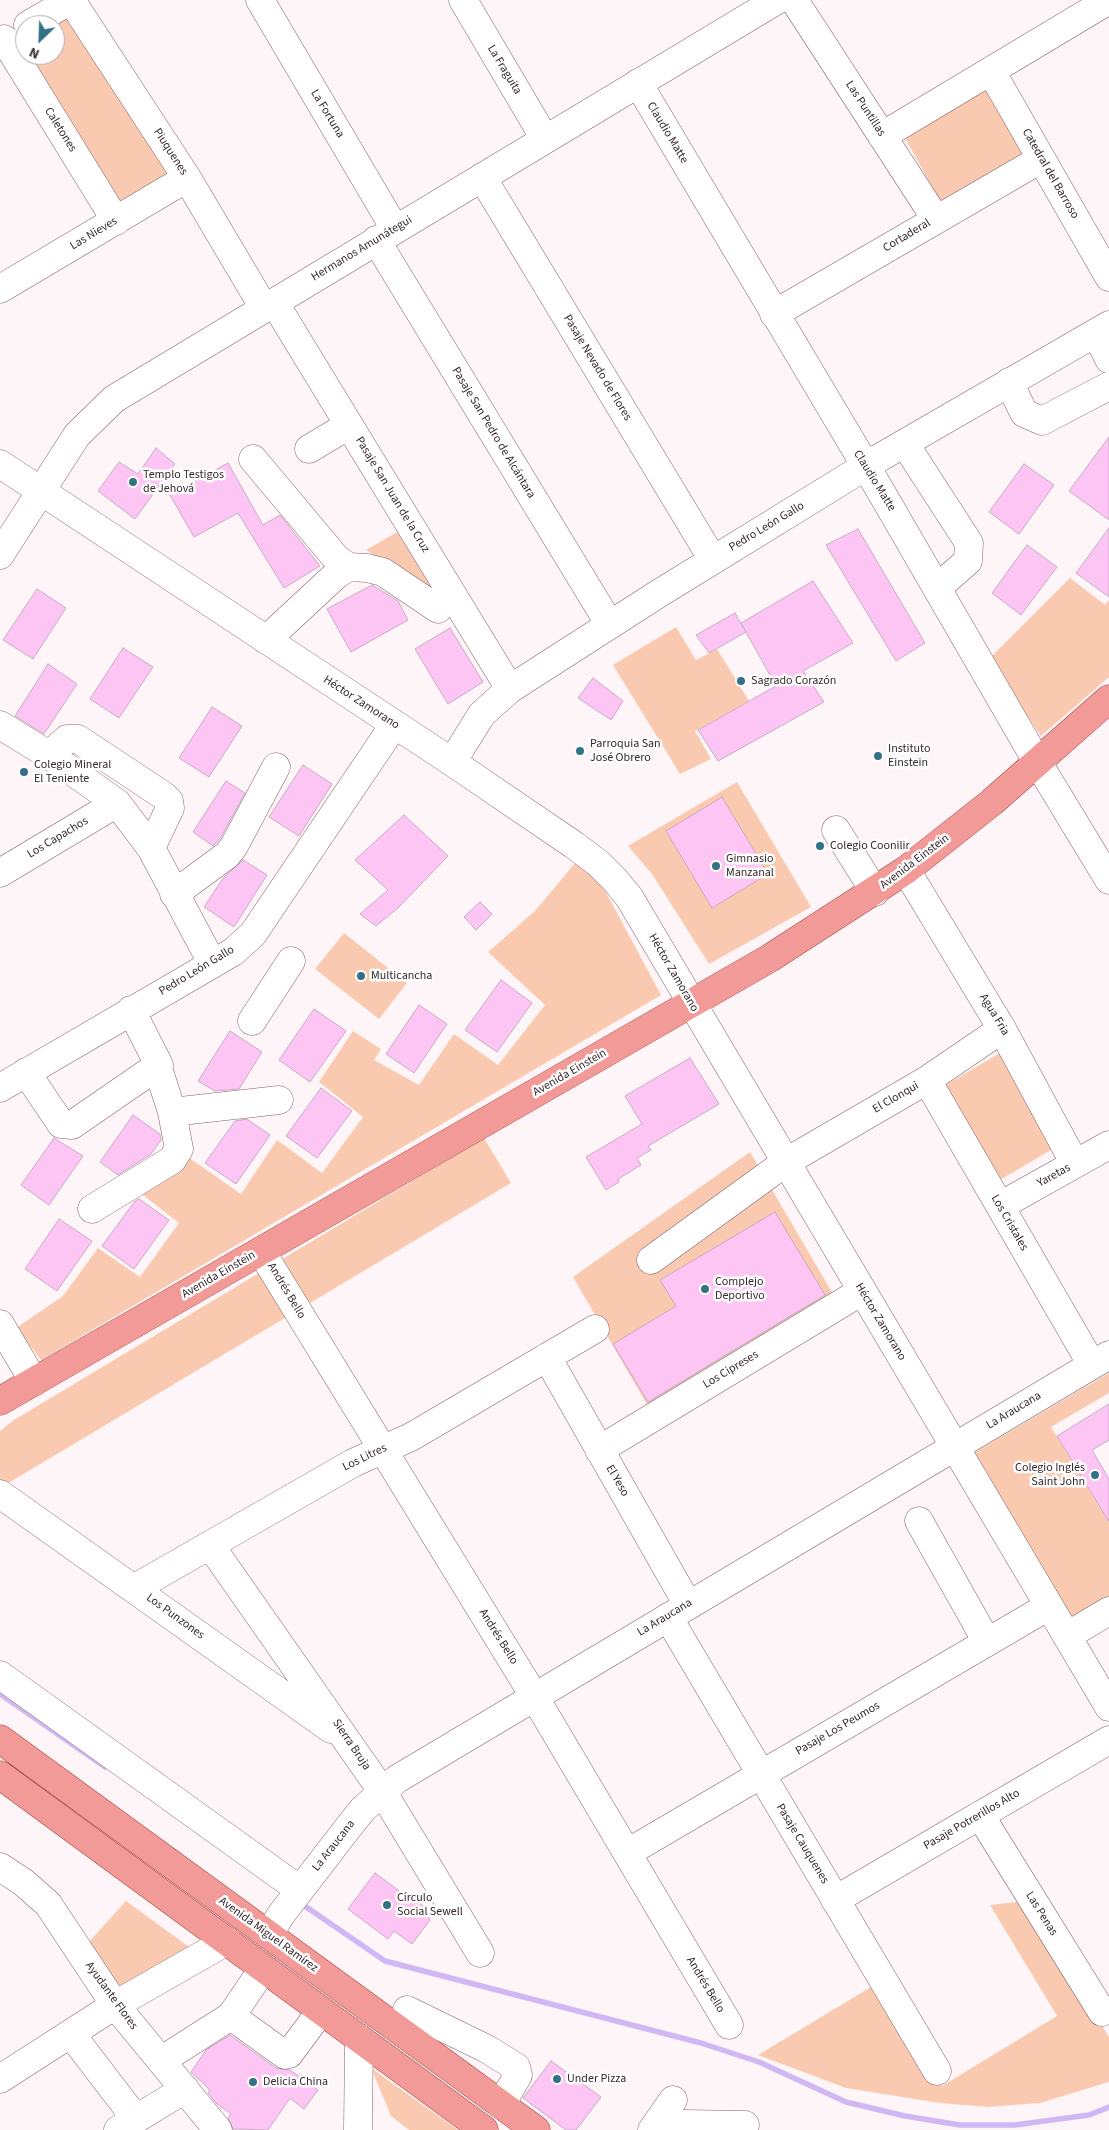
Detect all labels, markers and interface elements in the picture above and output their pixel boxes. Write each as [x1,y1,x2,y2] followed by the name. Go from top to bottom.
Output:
[15,15,65,65] north arrow
[26,42,43,64] text: N
[484,43,524,97] street label: La Fraguita
[842,78,888,140] street label: Las Puntillas
[307,87,347,141] street label: La Fortuna
[643,100,691,166] street label: Claudio Matte
[41,105,79,155] street label: Caletones
[150,126,190,178] street label: Piuquenes
[1018,126,1082,222] street label: Catedral del Barroso
[309,213,415,285] street label: Hermanos Amunátegui
[68,214,120,254] street label: Las Nieves
[881,216,933,256] street label: Cortaderal
[560,312,634,424] street label: Pasaje Nevado de Flores
[448,365,538,501] street label: Pasaje San Pedro de Alcántara
[352,434,432,556] street label: Pasaje San Juan de la Cruz
[850,448,898,514] street label: Claudio Matte
[143,468,224,496] place label: Templo Testigos de Jehová
[127,476,139,488] marker: Templo Testigos de Jehová
[727,499,807,555] street label: Pedro León Gallo
[320,673,402,733] street label: Héctor Zamorano
[751,674,836,688] place label: Sagrado Corazón
[735,675,747,687] marker: Sagrado Corazón
[590,737,661,765] place label: Parroquia San José Obrero
[888,742,930,770] place label: Instituto Einstein
[574,745,586,757] marker: Parroquia San José Obrero
[872,750,884,762] marker: Instituto Einstein
[34,758,111,786] place label: Colegio Mineral El Teniente
[18,766,30,778] marker: Colegio Mineral El Teniente
[25,814,91,862] street label: Los Capachos
[878,831,952,893] street label: Avenida Einstein
[830,839,910,853] place label: Colegio Coonilir
[814,840,826,852] marker: Colegio Coonilir
[726,852,774,880] place label: Gimnasio Manzanal
[710,860,722,872] marker: Gimnasio Manzanal
[645,931,701,1015] street label: Héctor Zamorano
[157,943,237,999] street label: Pedro León Gallo
[371,969,432,983] place label: Multicancha
[355,970,367,982] marker: Multicancha
[976,991,1012,1039] street label: Agua Fria
[531,1046,609,1100] street label: Avenida Einstein
[870,1079,922,1117] street label: El Clonqui
[1035,1161,1073,1191] street label: Yaretas
[987,1192,1031,1254] street label: Los Cristales
[180,1248,258,1302] street label: Avenida Einstein
[264,1260,308,1322] street label: Andrés Bello
[715,1275,765,1303] place label: Complejo Deportivo
[851,1281,909,1363] street label: Héctor Zamorano
[699,1283,711,1295] marker: Complejo Deportivo
[701,1348,761,1392] street label: Los Cipreses
[984,1389,1044,1433] street label: La Araucana
[341,1441,389,1475] street label: Los Litres
[1015,1461,1085,1489] place label: Colegio Inglés Saint John
[602,1462,632,1500] street label: El Yeso
[1089,1469,1101,1481] marker: Colegio Inglés Saint John
[143,1591,207,1643] street label: Los Punzones
[635,1596,695,1640] street label: La Araucana
[475,1607,521,1667] street label: Andrés Bello
[793,1699,883,1759] street label: Pasaje Los Peumos
[329,1717,373,1773] street label: Sierra Bruja
[921,1787,1023,1853] street label: Pasaje Potrerillos Alto
[772,1801,832,1887] street label: Pasaje Cauquenes
[309,1817,359,1875] street label: La Araucana
[1022,1889,1060,1939] street label: Las Penas
[397,1891,463,1919] place label: Círculo Social Sewell
[216,1894,320,1976] street label: Avenida Miguel Ramírez
[381,1899,393,1911] marker: Círculo Social Sewell
[683,1954,727,2016] street label: Andrés Bello
[81,1959,141,2033] street label: Ayudante Flores
[567,2072,626,2086] place label: Under Pizza
[551,2073,563,2085] marker: Under Pizza
[263,2075,328,2089] place label: Delicia China
[247,2076,259,2088] marker: Delicia China

